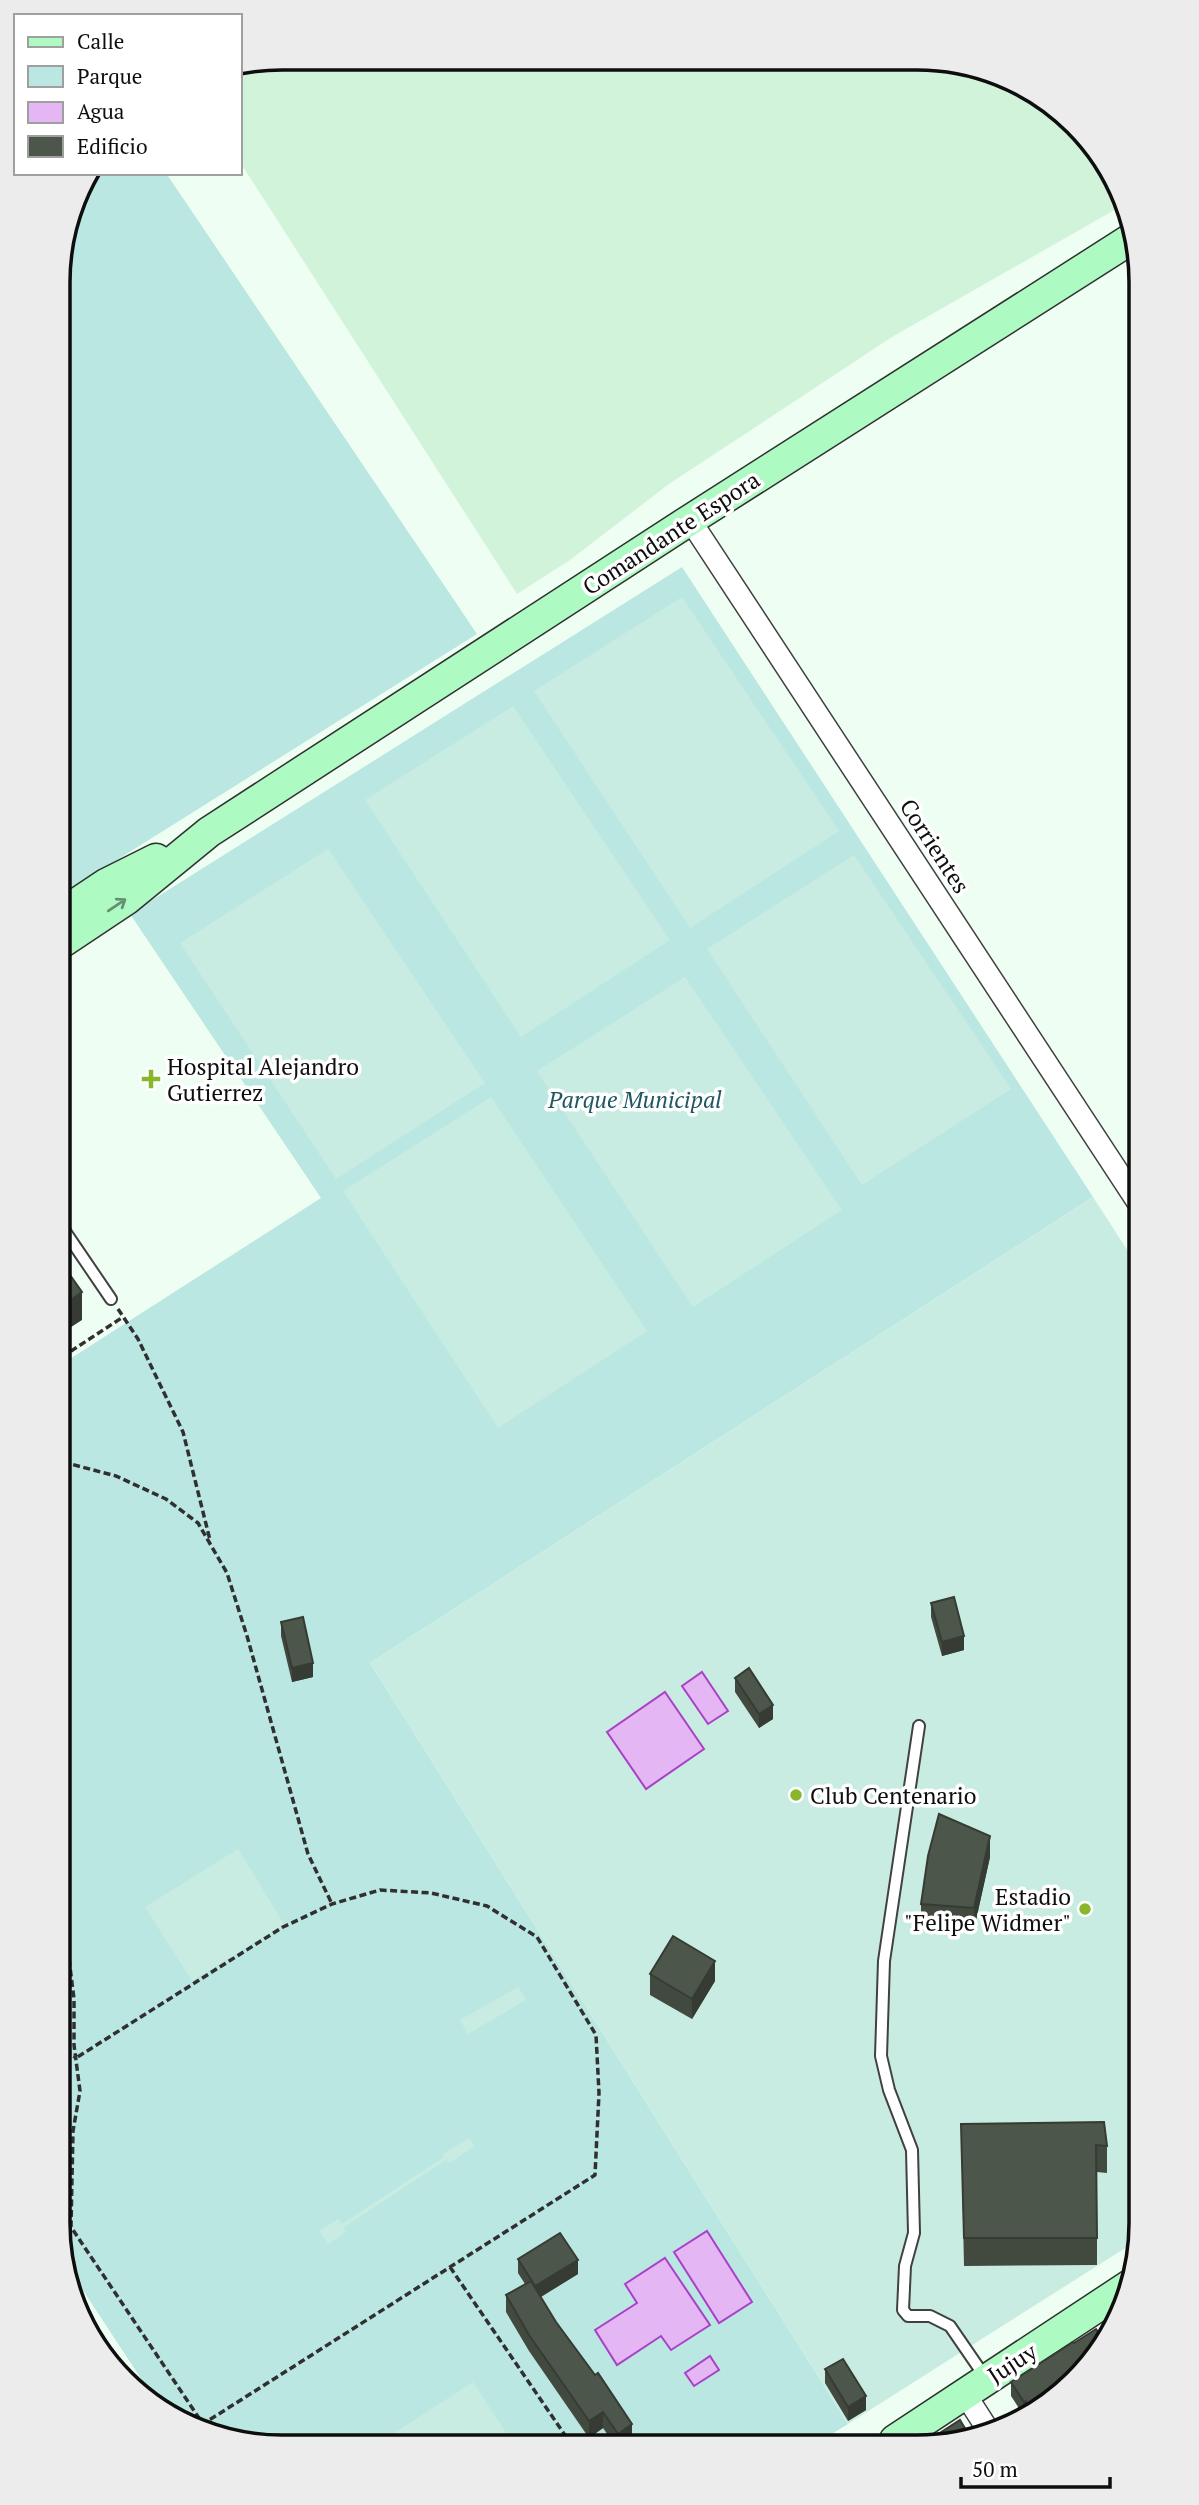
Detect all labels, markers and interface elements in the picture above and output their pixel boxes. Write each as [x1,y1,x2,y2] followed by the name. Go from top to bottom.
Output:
[14,14,242,175] legend
[77,27,124,55] text: Calle
[77,62,142,90] text: Parque
[77,97,125,125] text: Agua
[77,132,148,160] text: Edificio
[576,464,766,602] street label: Comandante Espora
[893,793,977,899] street label: Corrientes
[107,897,127,911] one-way arrow
[167,1051,359,1108] place label: Hospital Alejandro Gutierrez
[141,1069,161,1089] marker: Hospital Alejandro Gutierrez
[547,1084,722,1115] park label: Parque Municipal
[810,1780,976,1811] place label: Club Centenario
[788,1787,804,1803] marker: Club Centenario
[904,1881,1071,1938] place label: Estadio "Felipe Widmer"
[1077,1901,1093,1917] marker: Estadio "Felipe Widmer"
[982,2336,1043,2390] street label: Jujuy
[961,2446,1110,2490] scale bar
[972,2455,1018,2483] text: 50 m

